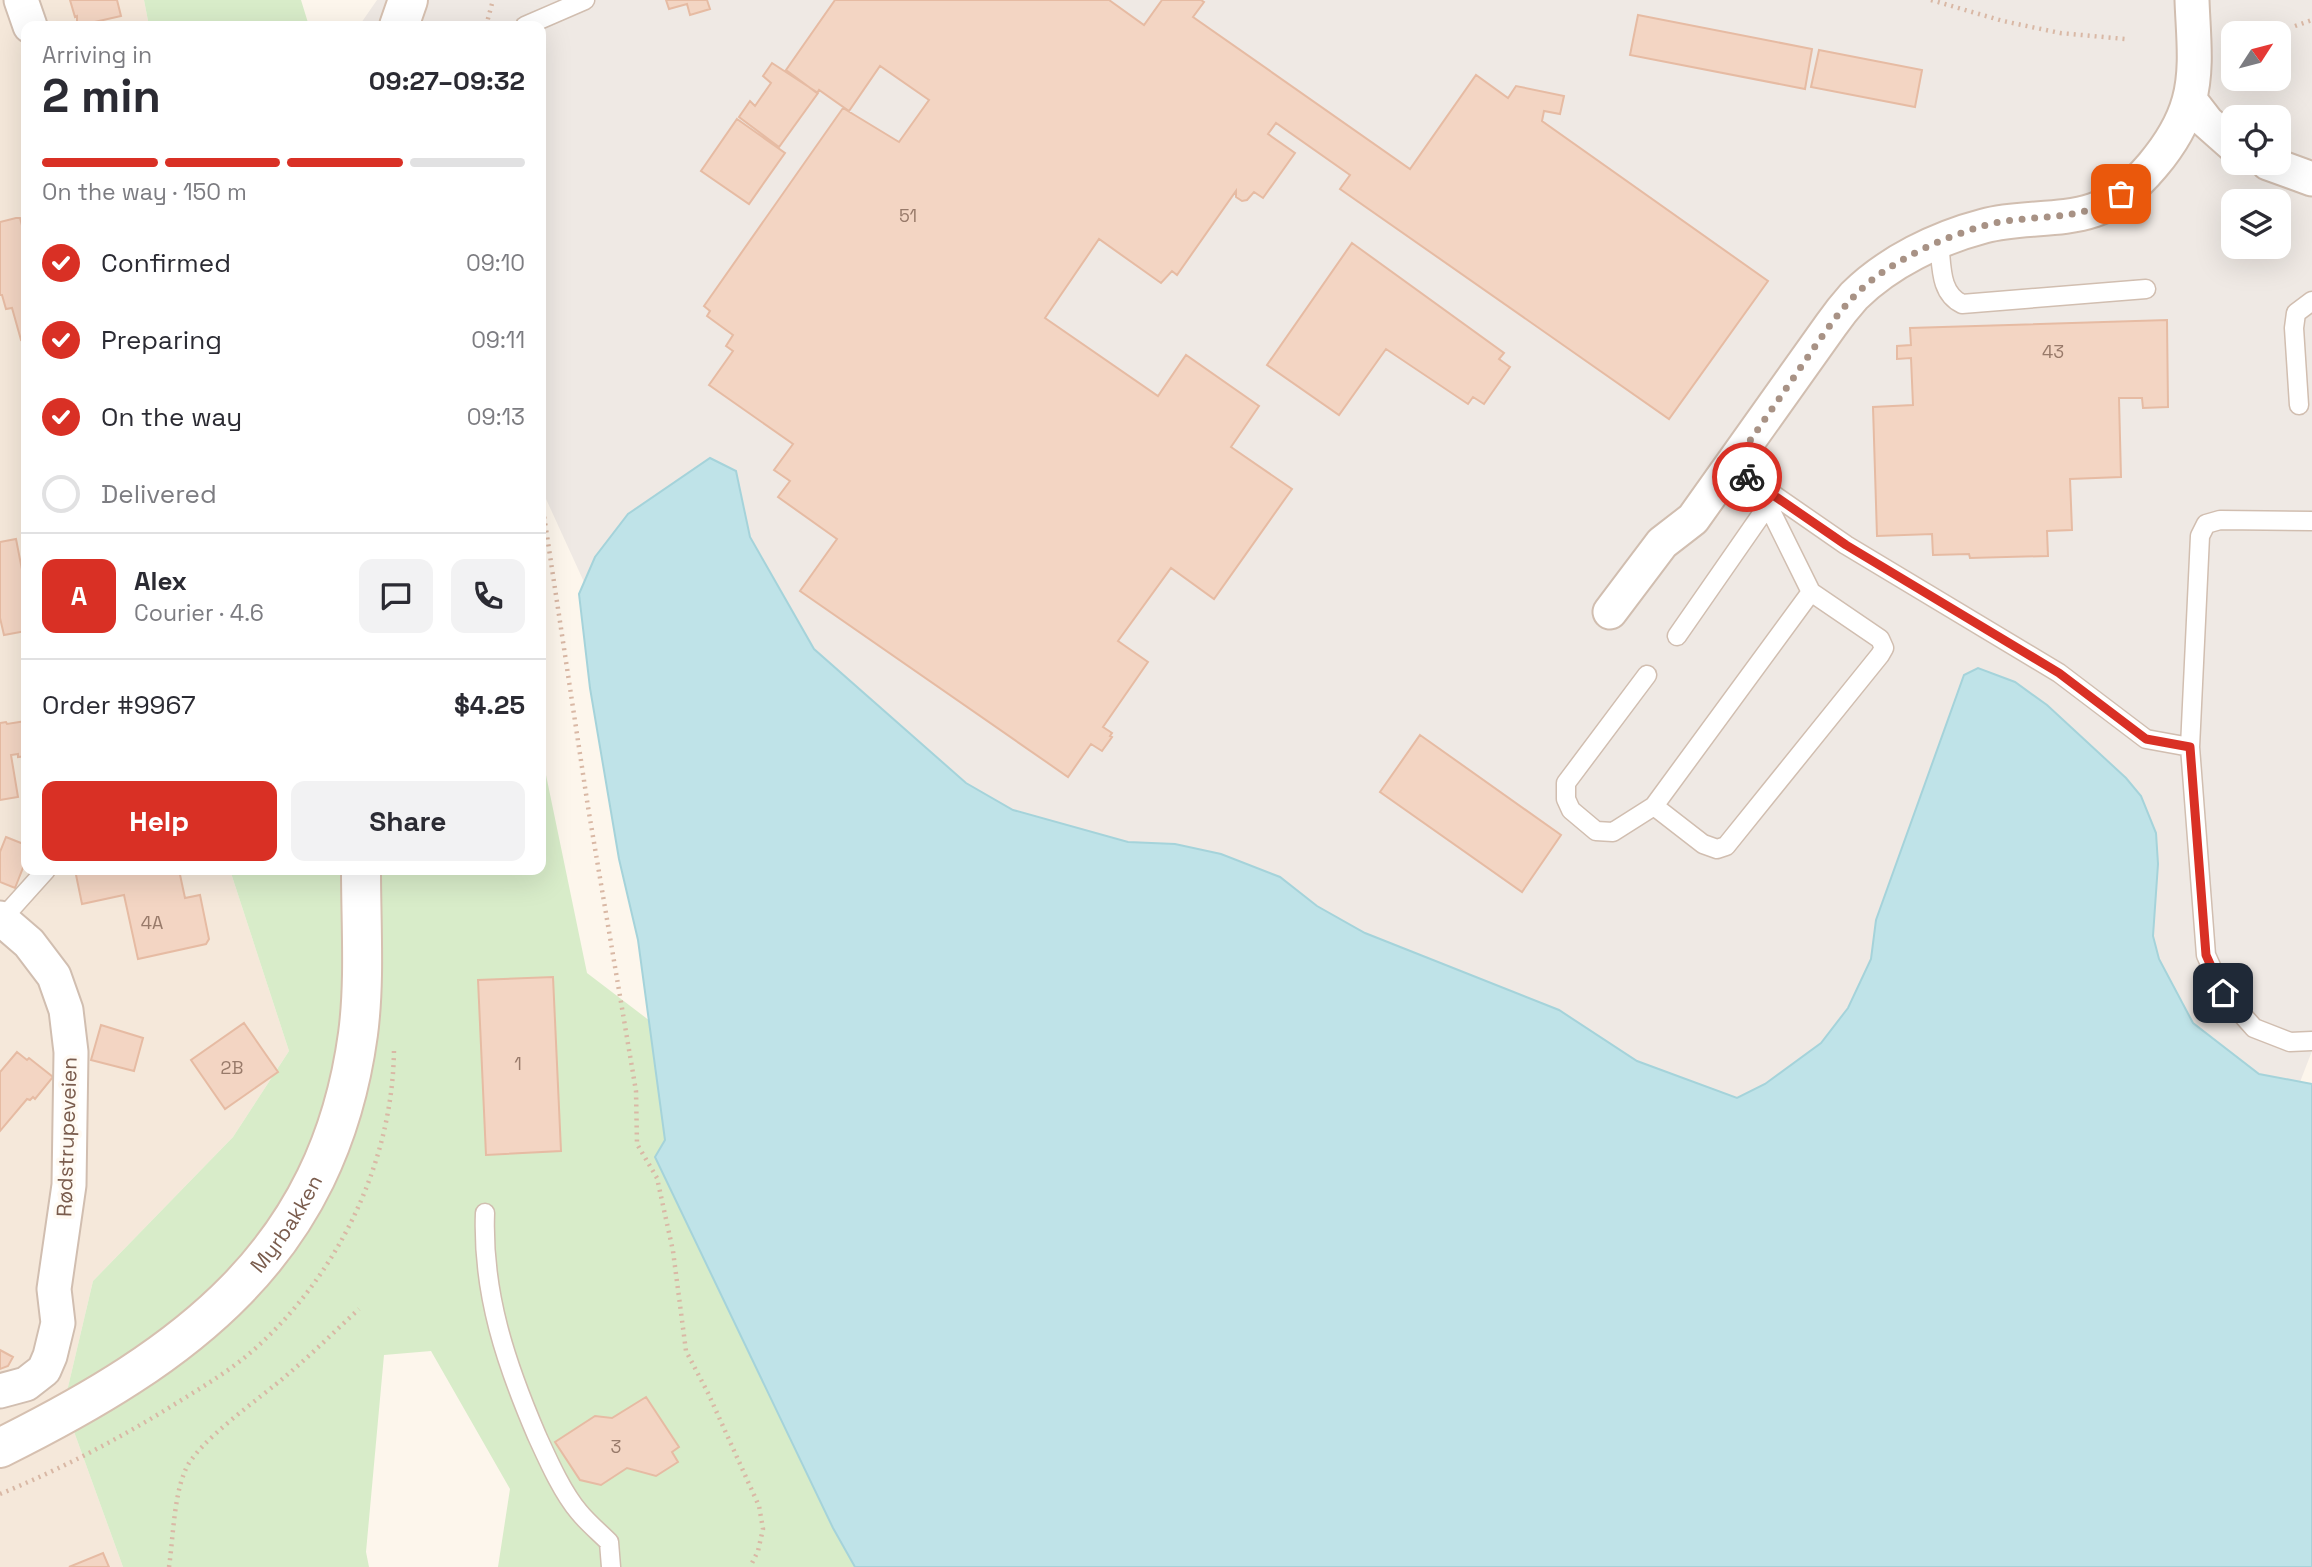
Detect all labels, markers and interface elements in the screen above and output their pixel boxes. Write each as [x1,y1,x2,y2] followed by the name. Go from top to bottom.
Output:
[2221,21,2291,91] north arrow
[2221,21,2291,259] map controls
[42,40,152,70] text: Arriving in
[369,64,525,98] text: 09:27–09:32
[42,67,161,125] text: 2 min
[2221,105,2291,175] button: locate
[2091,164,2151,224] pin
[2102,175,2140,213] icon: bag
[42,177,247,207] text: On the way · 150 m
[2221,189,2291,259] button: layers
[899,204,917,227] house number: 51
[42,244,80,282] icon: check
[101,246,231,280] text: Confirmed
[466,248,525,278] text: 09:10
[42,321,80,359] icon: check
[101,323,222,357] text: Preparing
[471,325,525,355] text: 09:11
[2042,340,2064,363] house number: 43
[42,398,80,436] icon: check
[101,400,242,434] text: On the way
[467,402,525,432] text: 09:13
[1712,442,1782,512] courier
[1728,458,1766,496] icon: bike
[101,477,217,511] text: Delivered
[359,559,433,633] button: chat
[451,559,525,633] button: phone
[134,564,187,598] text: Alex
[71,579,87,613] text: A
[134,598,264,628] text: Courier · 4.6
[42,688,196,722] text: Order #9967
[454,688,525,722] text: $4.25
[42,781,277,861] button: Help
[291,781,525,861] button: Share
[141,911,163,934] house number: 4A
[2193,963,2253,1023] pin
[2204,974,2242,1012] icon: home
[514,1052,522,1075] house number: 1
[50,1056,83,1218] street label: Rødstrupeveien
[221,1056,243,1079] house number: 2B
[244,1170,328,1278] street label: Myrbakken
[611,1435,621,1458] house number: 3

